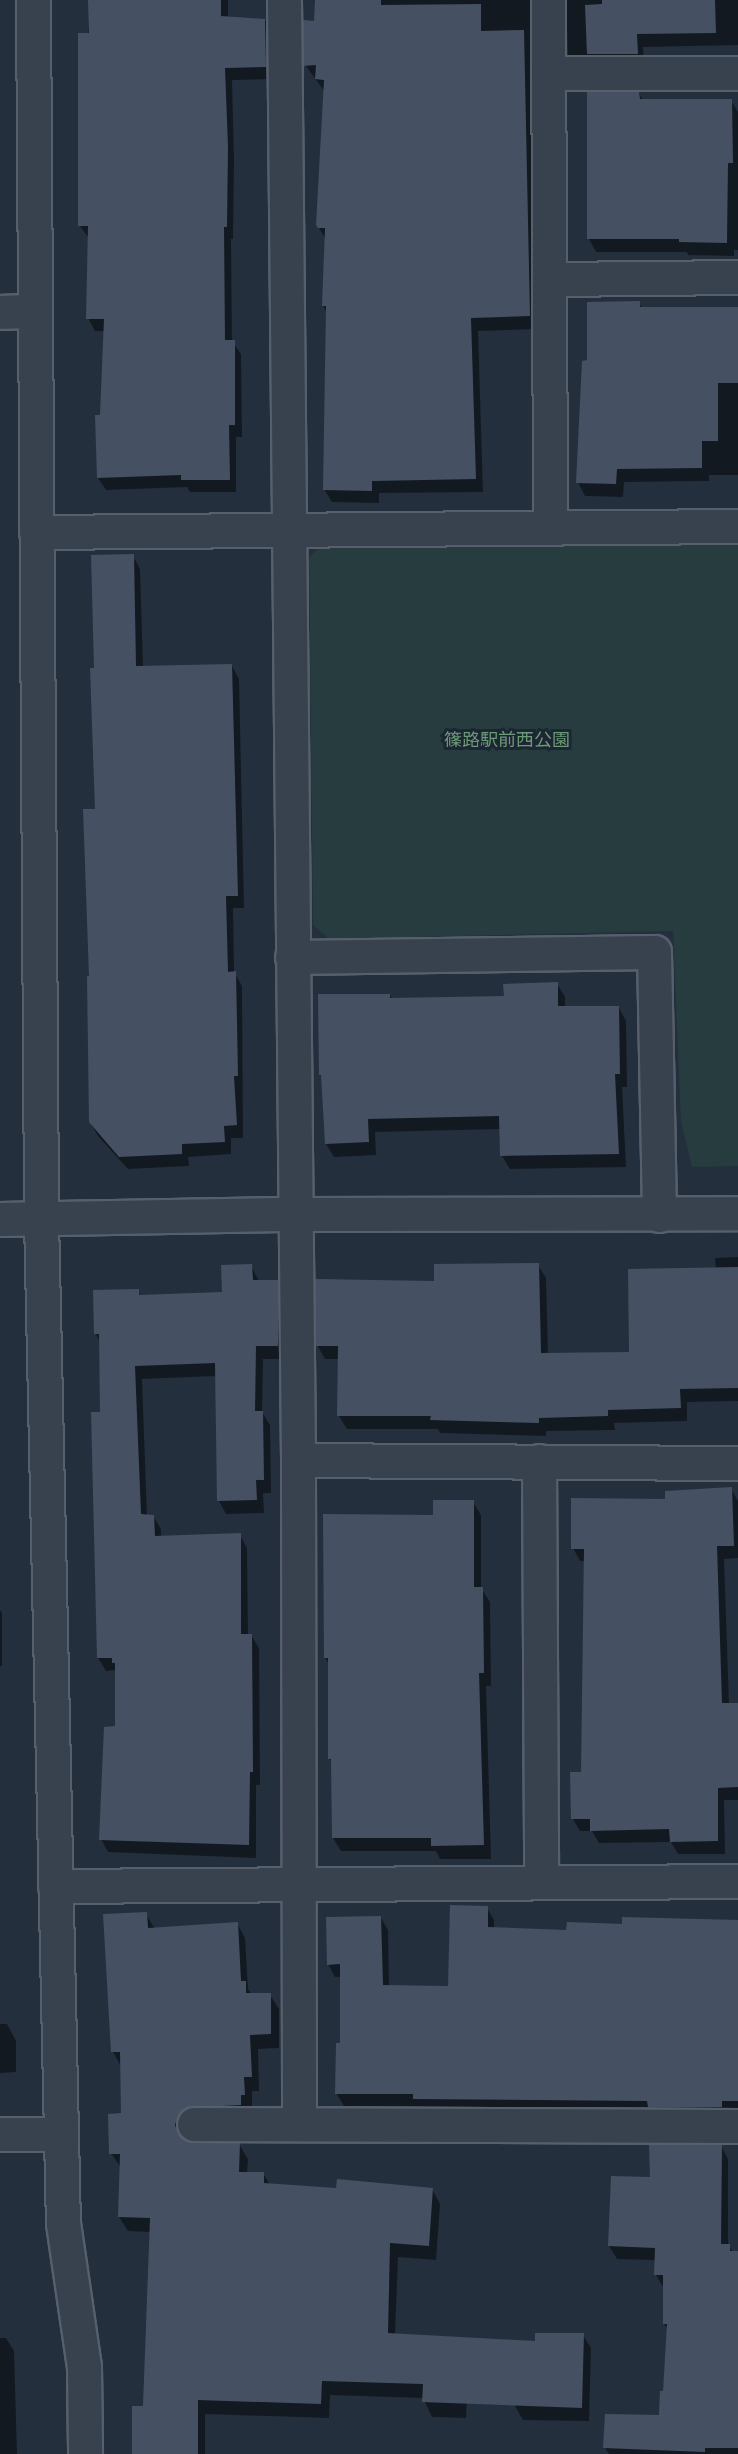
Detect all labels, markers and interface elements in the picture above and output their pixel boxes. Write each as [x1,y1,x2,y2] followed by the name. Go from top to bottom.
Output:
[444,729,570,751] park label: 篠路駅前西公園

